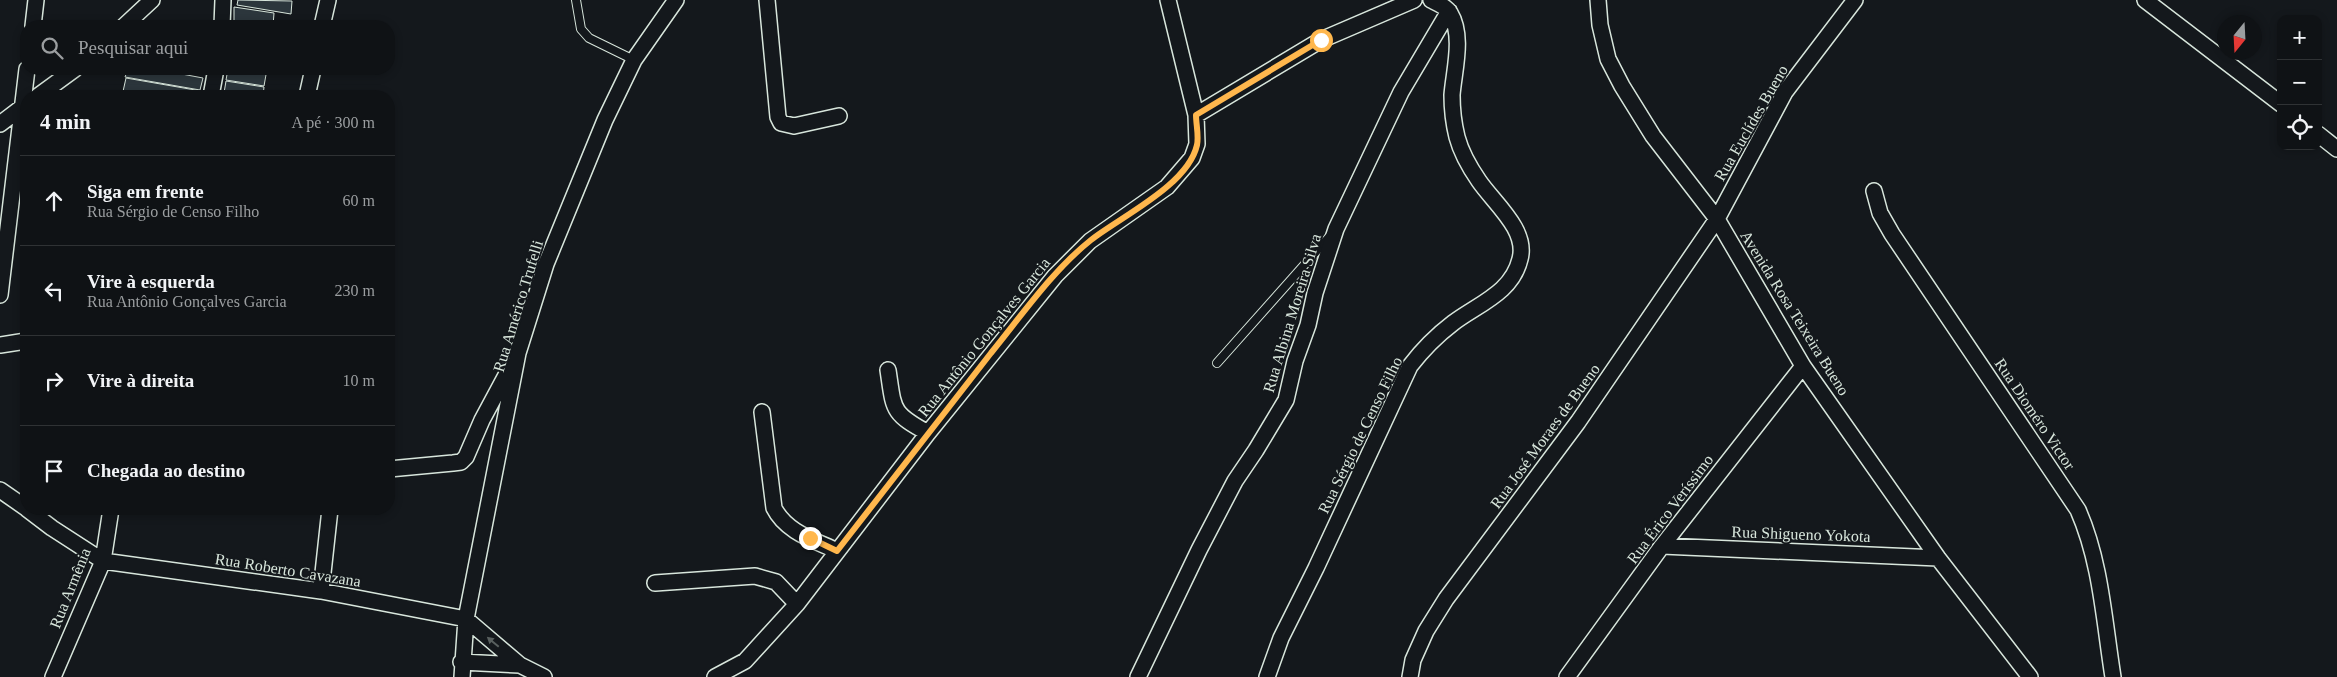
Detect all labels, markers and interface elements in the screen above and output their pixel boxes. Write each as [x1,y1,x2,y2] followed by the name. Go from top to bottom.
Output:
[2217,15,2262,60] north arrow
[2277,15,2322,150] map controls
[2277,15,2322,60] button: +
[20,20,395,75] search box
[1310,29,1333,52] route start
[38,34,66,62] icon: search
[78,37,188,58] text: Pesquisar aqui
[2277,60,2322,105] button: −
[1711,62,1791,184] street label: Rua Euclídes Bueno
[2277,105,2322,150] button: locate
[40,110,91,134] text: 4 min
[291,114,375,131] text: A pé · 300 m
[87,181,204,202] text: Siga em frente
[40,187,68,215] icon: ahead
[343,192,375,209] text: 60 m
[87,203,259,220] text: Rua Sérgio de Censo Filho
[1737,228,1853,398] street label: Avenida Rosa Teixeira Bueno
[1260,232,1324,394] street label: Rua Albina Moreira Silva
[490,238,546,374] street label: Rua Américo Trufelli
[915,254,1054,420] street label: Rua Antônio Gonçalves Garcia
[87,271,215,292] text: Vire à esquerda
[40,277,68,305] icon: left
[335,282,375,299] text: 230 m
[87,293,287,310] text: Rua Antônio Gonçalves Garcia
[1315,354,1406,517] street label: Rua Sérgio de Censo Filho
[1992,355,2079,473] street label: Rua Dioméro Victor
[1487,361,1603,511] street label: Rua José Moraes de Bueno
[40,367,68,395] icon: right
[87,370,194,391] text: Vire à direita
[343,372,375,389] text: 10 m
[1623,451,1717,567] street label: Rua Érico Veríssimo
[40,457,68,485] icon: arrive
[87,460,245,481] text: Chegada ao destino
[1731,523,1871,546] street label: Rua Shigueno Yokota
[799,527,822,550] route end
[46,545,94,631] street label: Rua Armênia
[214,550,362,590] street label: Rua Roberto Cavazana
[487,636,500,647] one-way arrow

